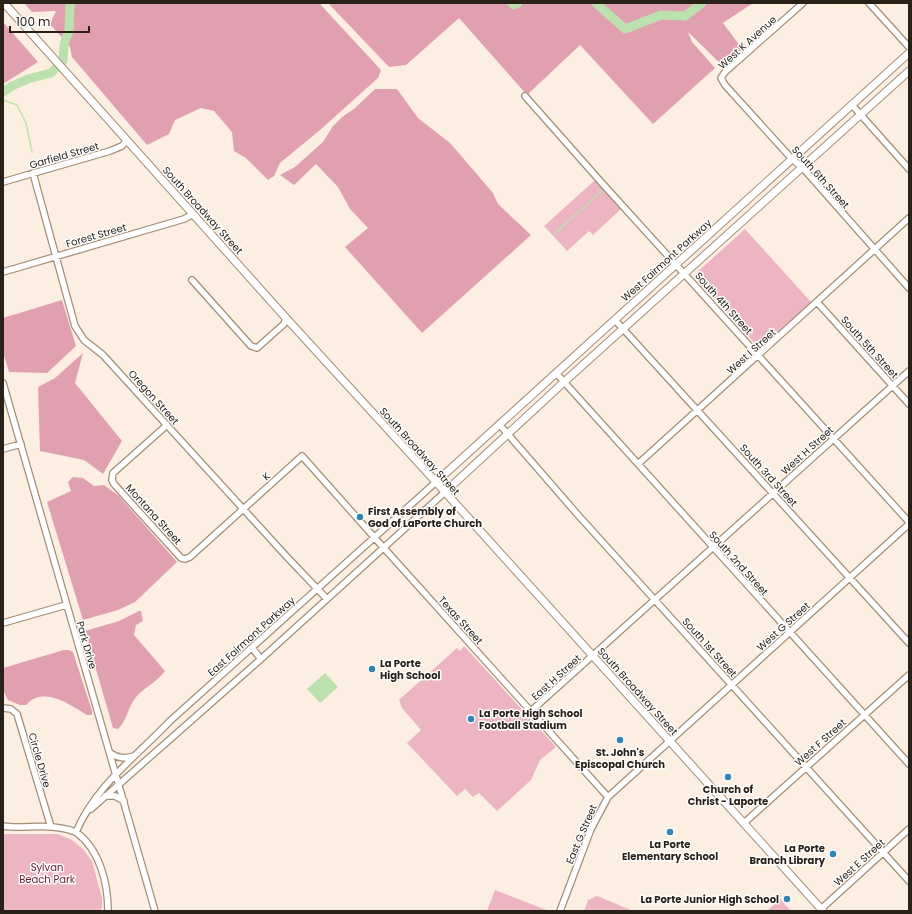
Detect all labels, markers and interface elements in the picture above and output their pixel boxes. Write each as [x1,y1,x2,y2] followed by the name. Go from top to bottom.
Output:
[10,8,89,34] scale bar
[715,12,780,73] street label: West K Avenue
[16,13,50,30] text: 100 m
[28,138,101,173] street label: Garfield Street
[788,143,853,212] street label: South 6th Street
[159,163,246,258] street label: South Broadway Street
[618,215,715,305] street label: West Fairmont Parkway
[64,220,128,251] street label: Forest Street
[691,269,756,338] street label: South 4th Street
[837,313,902,382] street label: South 5th Street
[723,325,780,378] street label: West I Street
[125,367,183,428] street label: Oregon Street
[376,404,463,499] street label: South Broadway Street
[778,422,837,478] street label: West H Street
[736,441,801,510] street label: South 3rd Street
[259,469,274,484] street label: K
[122,481,185,548] street label: Montana Street
[368,504,482,531] place label: First Assembly of God of LaPorte Church
[355,512,365,522] marker: First Assembly of God of LaPorte Church
[706,528,772,599] street label: South 2nd Street
[204,593,299,680] street label: East Fairmont Parkway
[435,593,487,648] street label: Texas Street
[753,598,814,654] street label: West G Street
[679,614,741,681] street label: South 1st Street
[73,619,101,671] street label: Park Drive
[594,644,681,739] street label: South Broadway Street
[528,651,585,704] street label: East H Street
[380,656,441,683] place label: La Porte High School
[367,664,377,674] marker: La Porte High School
[479,706,582,733] place label: La Porte High School Football Stadium
[466,714,476,724] marker: La Porte High School Football Stadium
[791,715,850,770] street label: West F Street
[25,731,55,789] street label: Circle Drive
[615,735,625,745] marker: St. John's Episcopal Church
[575,745,665,772] place label: St. John's Episcopal Church
[723,772,733,782] marker: Church of Christ - Laporte
[688,782,768,809] place label: Church of Christ - Laporte
[562,802,601,866] street label: East G Street
[665,827,675,837] marker: La Porte Elementary School
[830,835,889,890] street label: West E Street
[622,837,718,864] place label: La Porte Elementary School
[750,841,826,868] place label: La Porte Branch Library
[828,849,838,859] marker: La Porte Branch Library
[19,860,76,887] park label: Sylvan Beach Park
[641,892,779,907] place label: La Porte Junior High School
[782,894,792,904] marker: La Porte Junior High School

